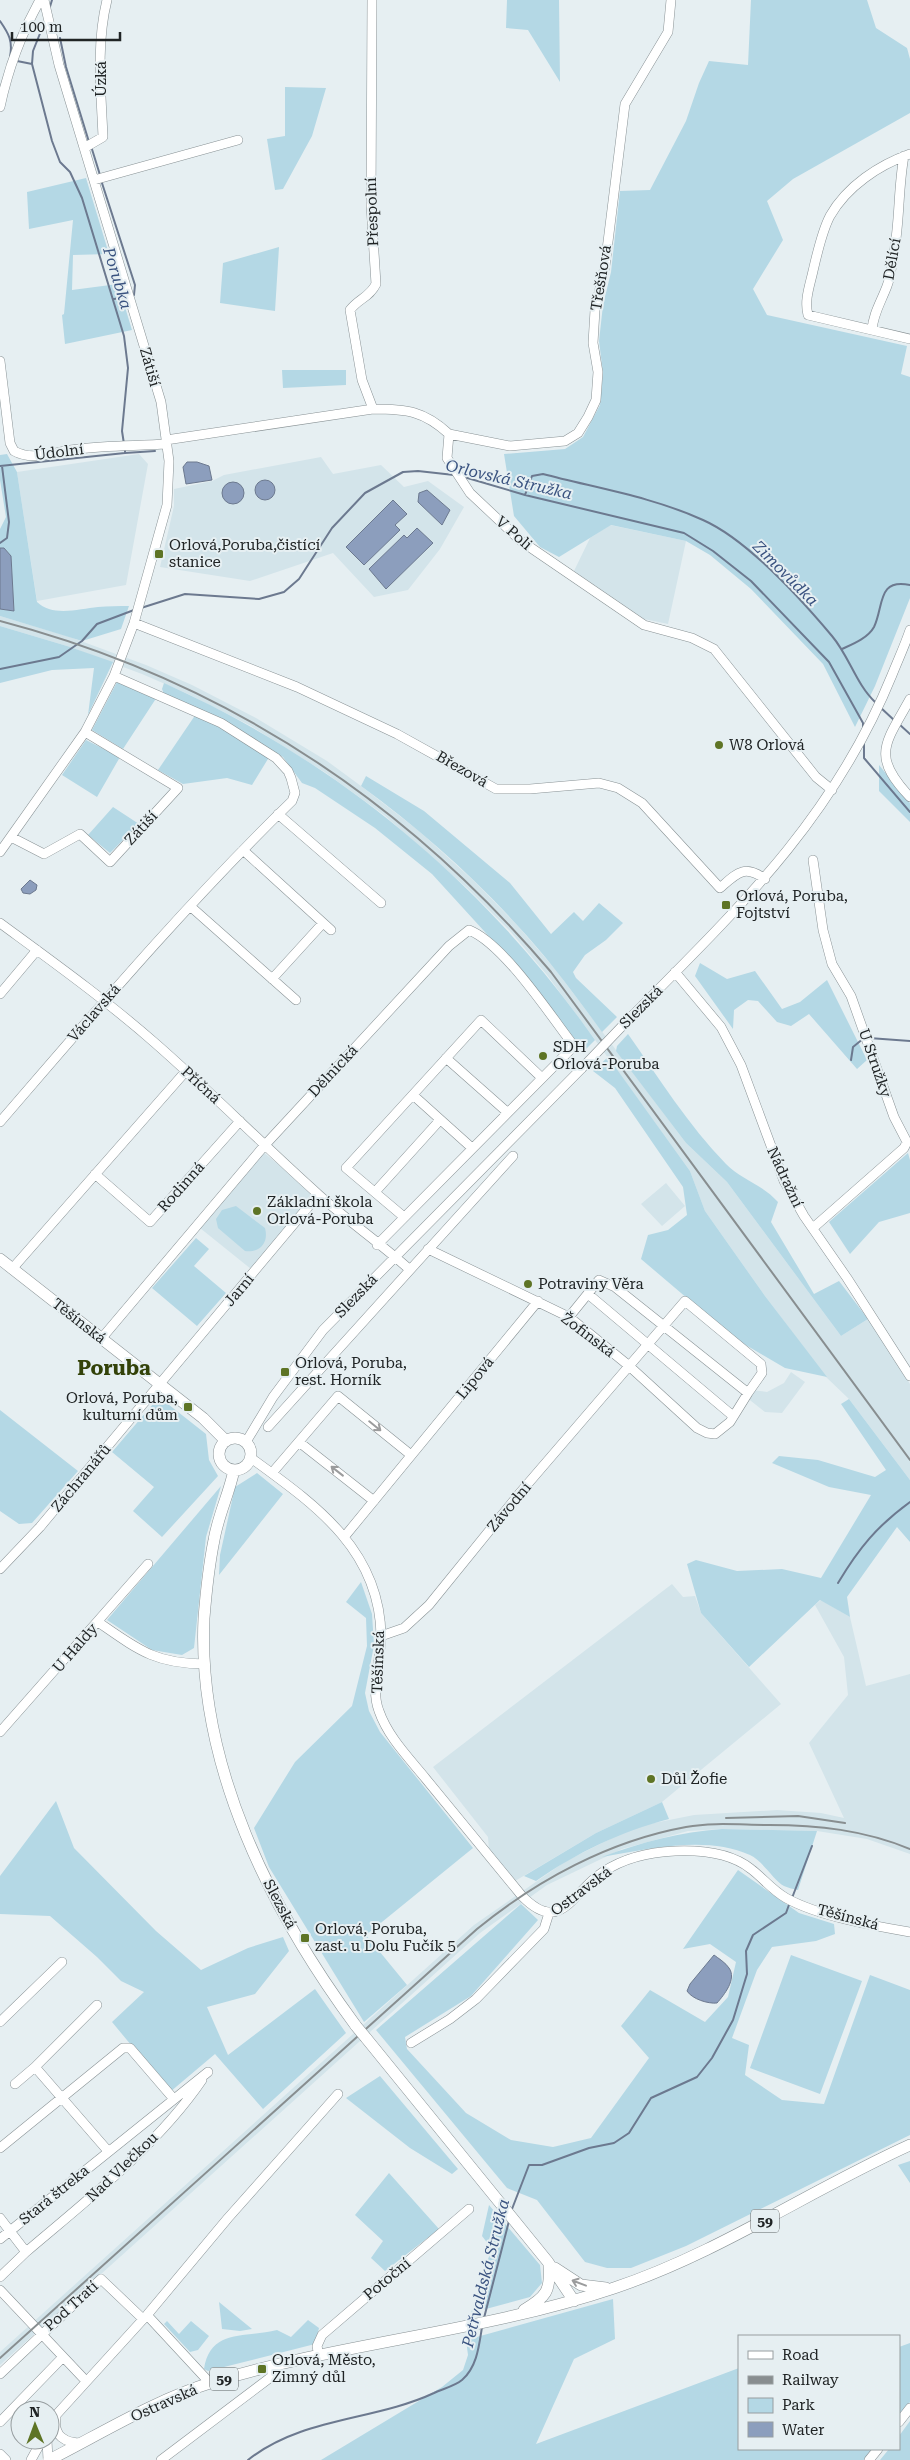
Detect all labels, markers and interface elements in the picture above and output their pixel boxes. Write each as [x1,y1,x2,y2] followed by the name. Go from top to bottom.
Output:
[12,10,120,42] scale bar
[20,18,63,36] text: 100 m
[91,61,110,97] street label: Úzká
[362,177,382,247] street label: Přespolní
[879,236,905,281] street label: Dělící
[99,244,136,312] water label: Porubka
[587,244,615,312] street label: Třešňová
[136,345,164,389] street label: Zátiší
[33,439,85,464] street label: Údolní
[444,456,574,503] water label: Orlovská Stružka
[492,512,536,554] street label: V Poli
[169,536,321,571] place label: Orlová,Poruba,čistící stanice
[748,536,822,610] water label: Zimovůdka
[153,548,165,560] marker: Orlová,Poruba,čistící stanice
[729,736,805,754] place label: W8 Orlová
[713,739,725,751] marker: W8 Orlová
[433,747,491,791] street label: Březová
[121,807,161,849] street label: Zátiší
[736,887,848,922] place label: Orlová, Poruba, Fojtství
[720,899,732,911] marker: Orlová, Poruba, Fojtství
[64,980,124,1046] street label: Václavská
[616,982,666,1032] street label: Slezská
[855,1026,895,1100] street label: U Stružky
[553,1038,659,1073] place label: SDH Orlová-Poruba
[304,1041,362,1101] street label: Dělnická
[537,1050,549,1062] marker: SDH Orlová-Poruba
[178,1062,224,1108] street label: Příčná
[763,1144,807,1210] street label: Nádražní
[154,1158,208,1216] street label: Rodinná
[267,1193,373,1228] place label: Základní škola Orlová-Poruba
[251,1205,263,1217] marker: Základní škola Orlová-Poruba
[220,1270,258,1310] street label: Jarní
[331,1270,381,1322] street label: Slezská
[538,1275,644,1293] place label: Potraviny Věra
[522,1278,534,1290] marker: Potraviny Věra
[49,1294,109,1348] street label: Těšínská
[558,1309,618,1361] street label: Žofinská
[452,1353,498,1403] street label: Lipová
[295,1354,407,1389] place label: Orlová, Poruba, rest. Horník
[77,1356,151,1380] district label: Poruba
[279,1366,291,1378] marker: Orlová, Poruba, rest. Horník
[66,1389,178,1424] place label: Orlová, Poruba, kulturní dům
[182,1401,194,1413] marker: Orlová, Poruba, kulturní dům
[368,1420,381,1431] one-way arrow
[47,1440,115,1516] street label: Záchranářů
[330,1466,343,1477] one-way arrow
[483,1478,535,1535] street label: Závodní
[49,1620,101,1676] street label: U Haldy
[368,1630,388,1694] street label: Těšínská
[661,1770,727,1788] place label: Důl Žofie
[645,1773,657,1785] marker: Důl Žofie
[547,1862,615,1920] street label: Ostravská
[259,1876,301,1932] street label: Slezská
[815,1900,881,1934] street label: Těšínská
[315,1920,456,1955] place label: Orlová, Poruba, zast. u Dolu Fučík 5
[299,1932,311,1944] marker: Orlová, Poruba, zast. u Dolu Fučík 5
[82,2128,162,2206] street label: Nad Vlečkou
[15,2161,93,2229] street label: Stará štreka
[458,2197,513,2350] water label: Petřvaldská Stružka
[751,2210,779,2232] road number: 59
[360,2254,414,2304] street label: Potoční
[40,2277,102,2335] street label: Pod Tratí
[572,2278,587,2287] one-way arrow
[738,2335,900,2450] legend
[782,2346,819,2364] text: Road
[272,2351,376,2386] place label: Orlová, Město, Zimný důl
[256,2363,268,2375] marker: Orlová, Město, Zimný důl
[210,2368,238,2390] road number: 59
[782,2371,839,2389] text: Railway
[128,2380,200,2426] street label: Ostravská
[782,2396,816,2414] text: Park
[10,2400,60,2450] north arrow
[29,2404,41,2420] text: N
[782,2421,824,2439] text: Water

